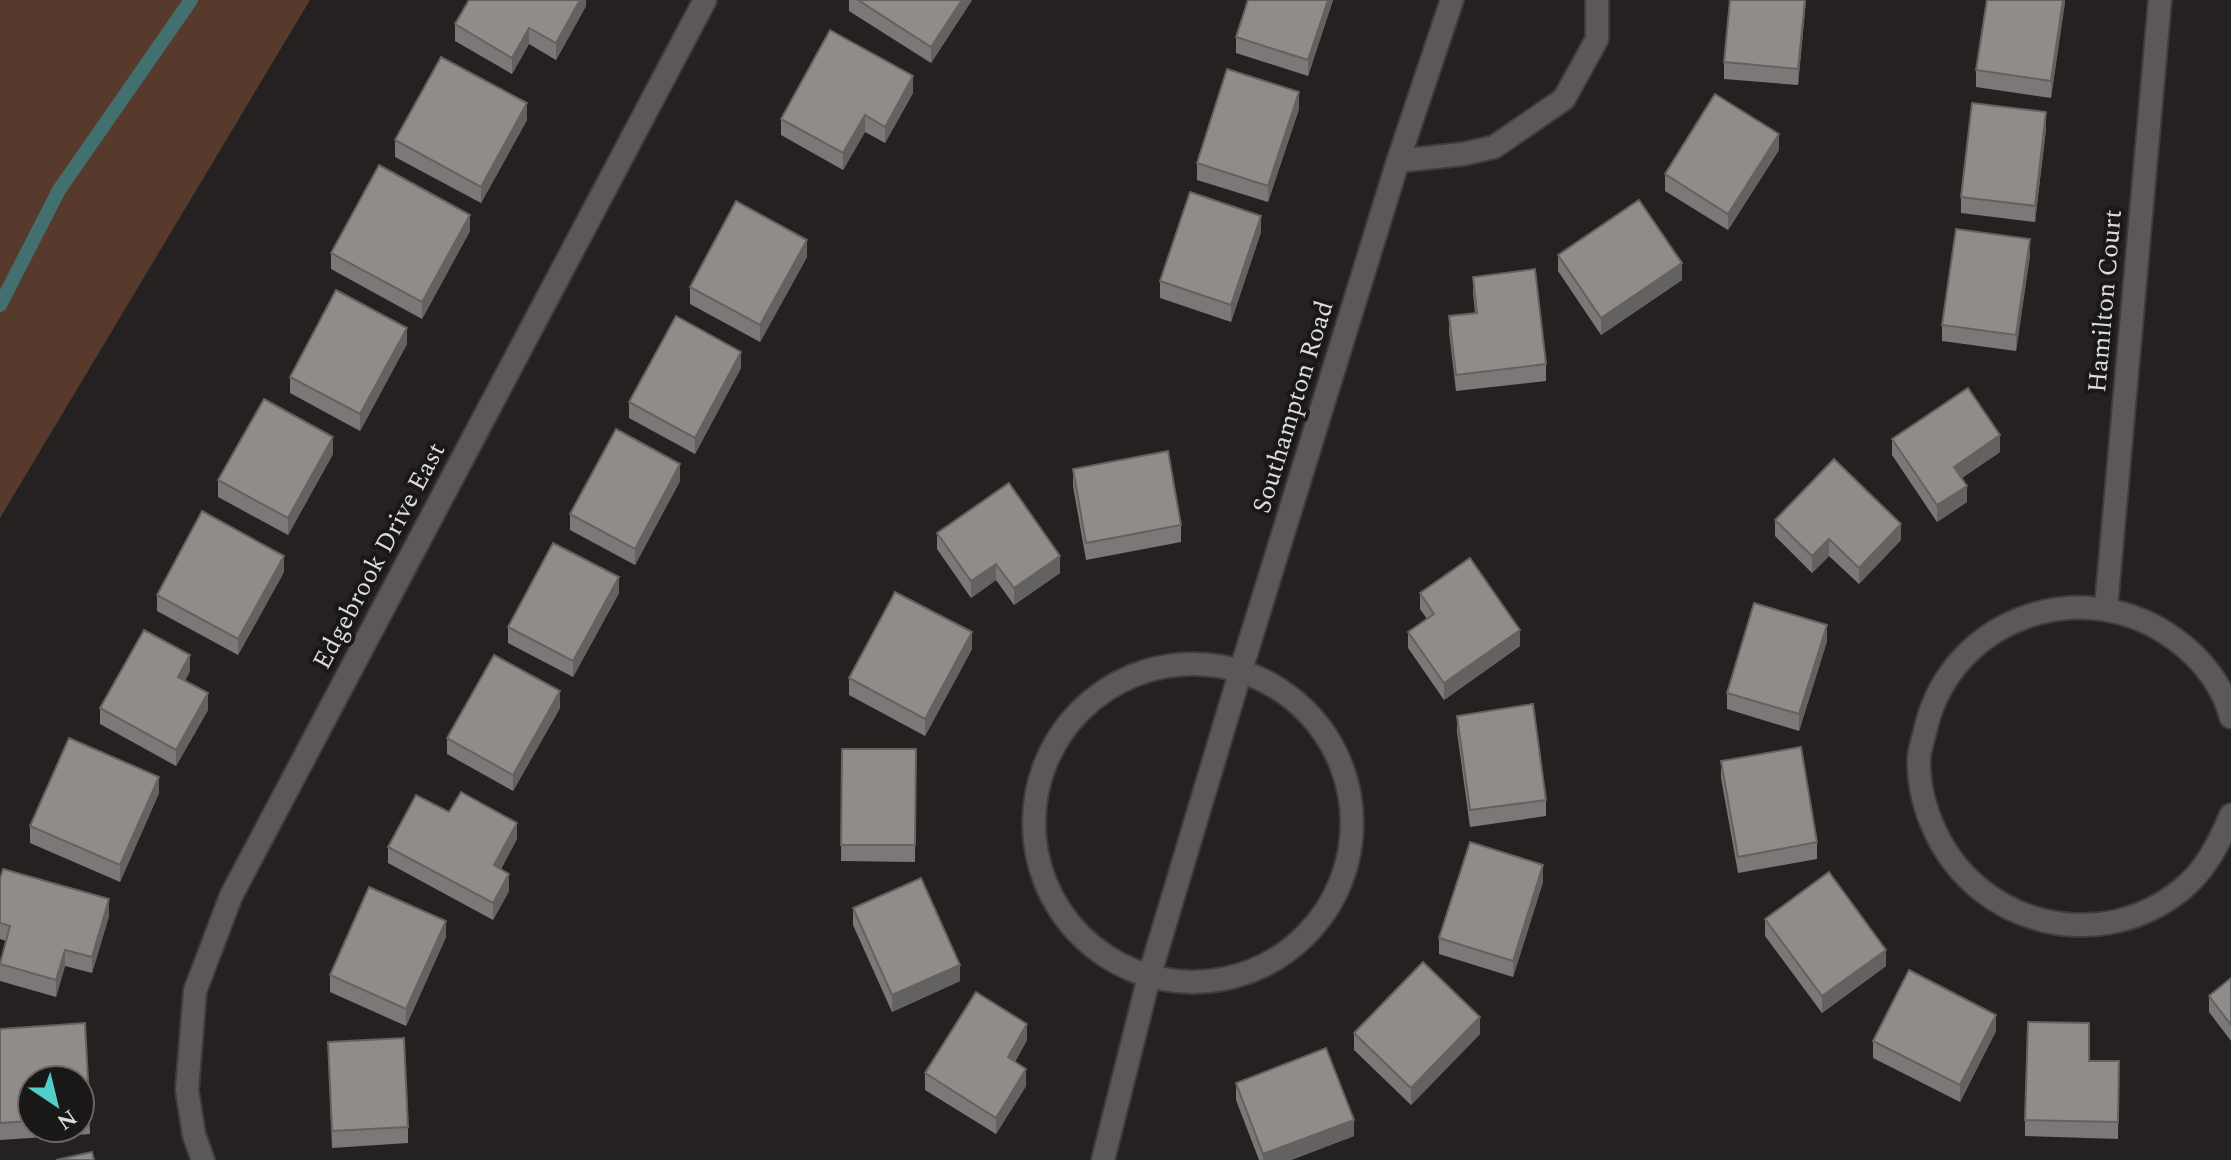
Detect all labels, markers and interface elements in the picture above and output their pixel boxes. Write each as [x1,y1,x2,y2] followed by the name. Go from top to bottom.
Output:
[2077,208,2133,394] street label: Hamilton Court
[1242,296,1344,518] street label: Southampton Road
[302,435,456,677] street label: Edgebrook Drive East
[16,1064,96,1144] north arrow
[50,1100,83,1138] text: N

